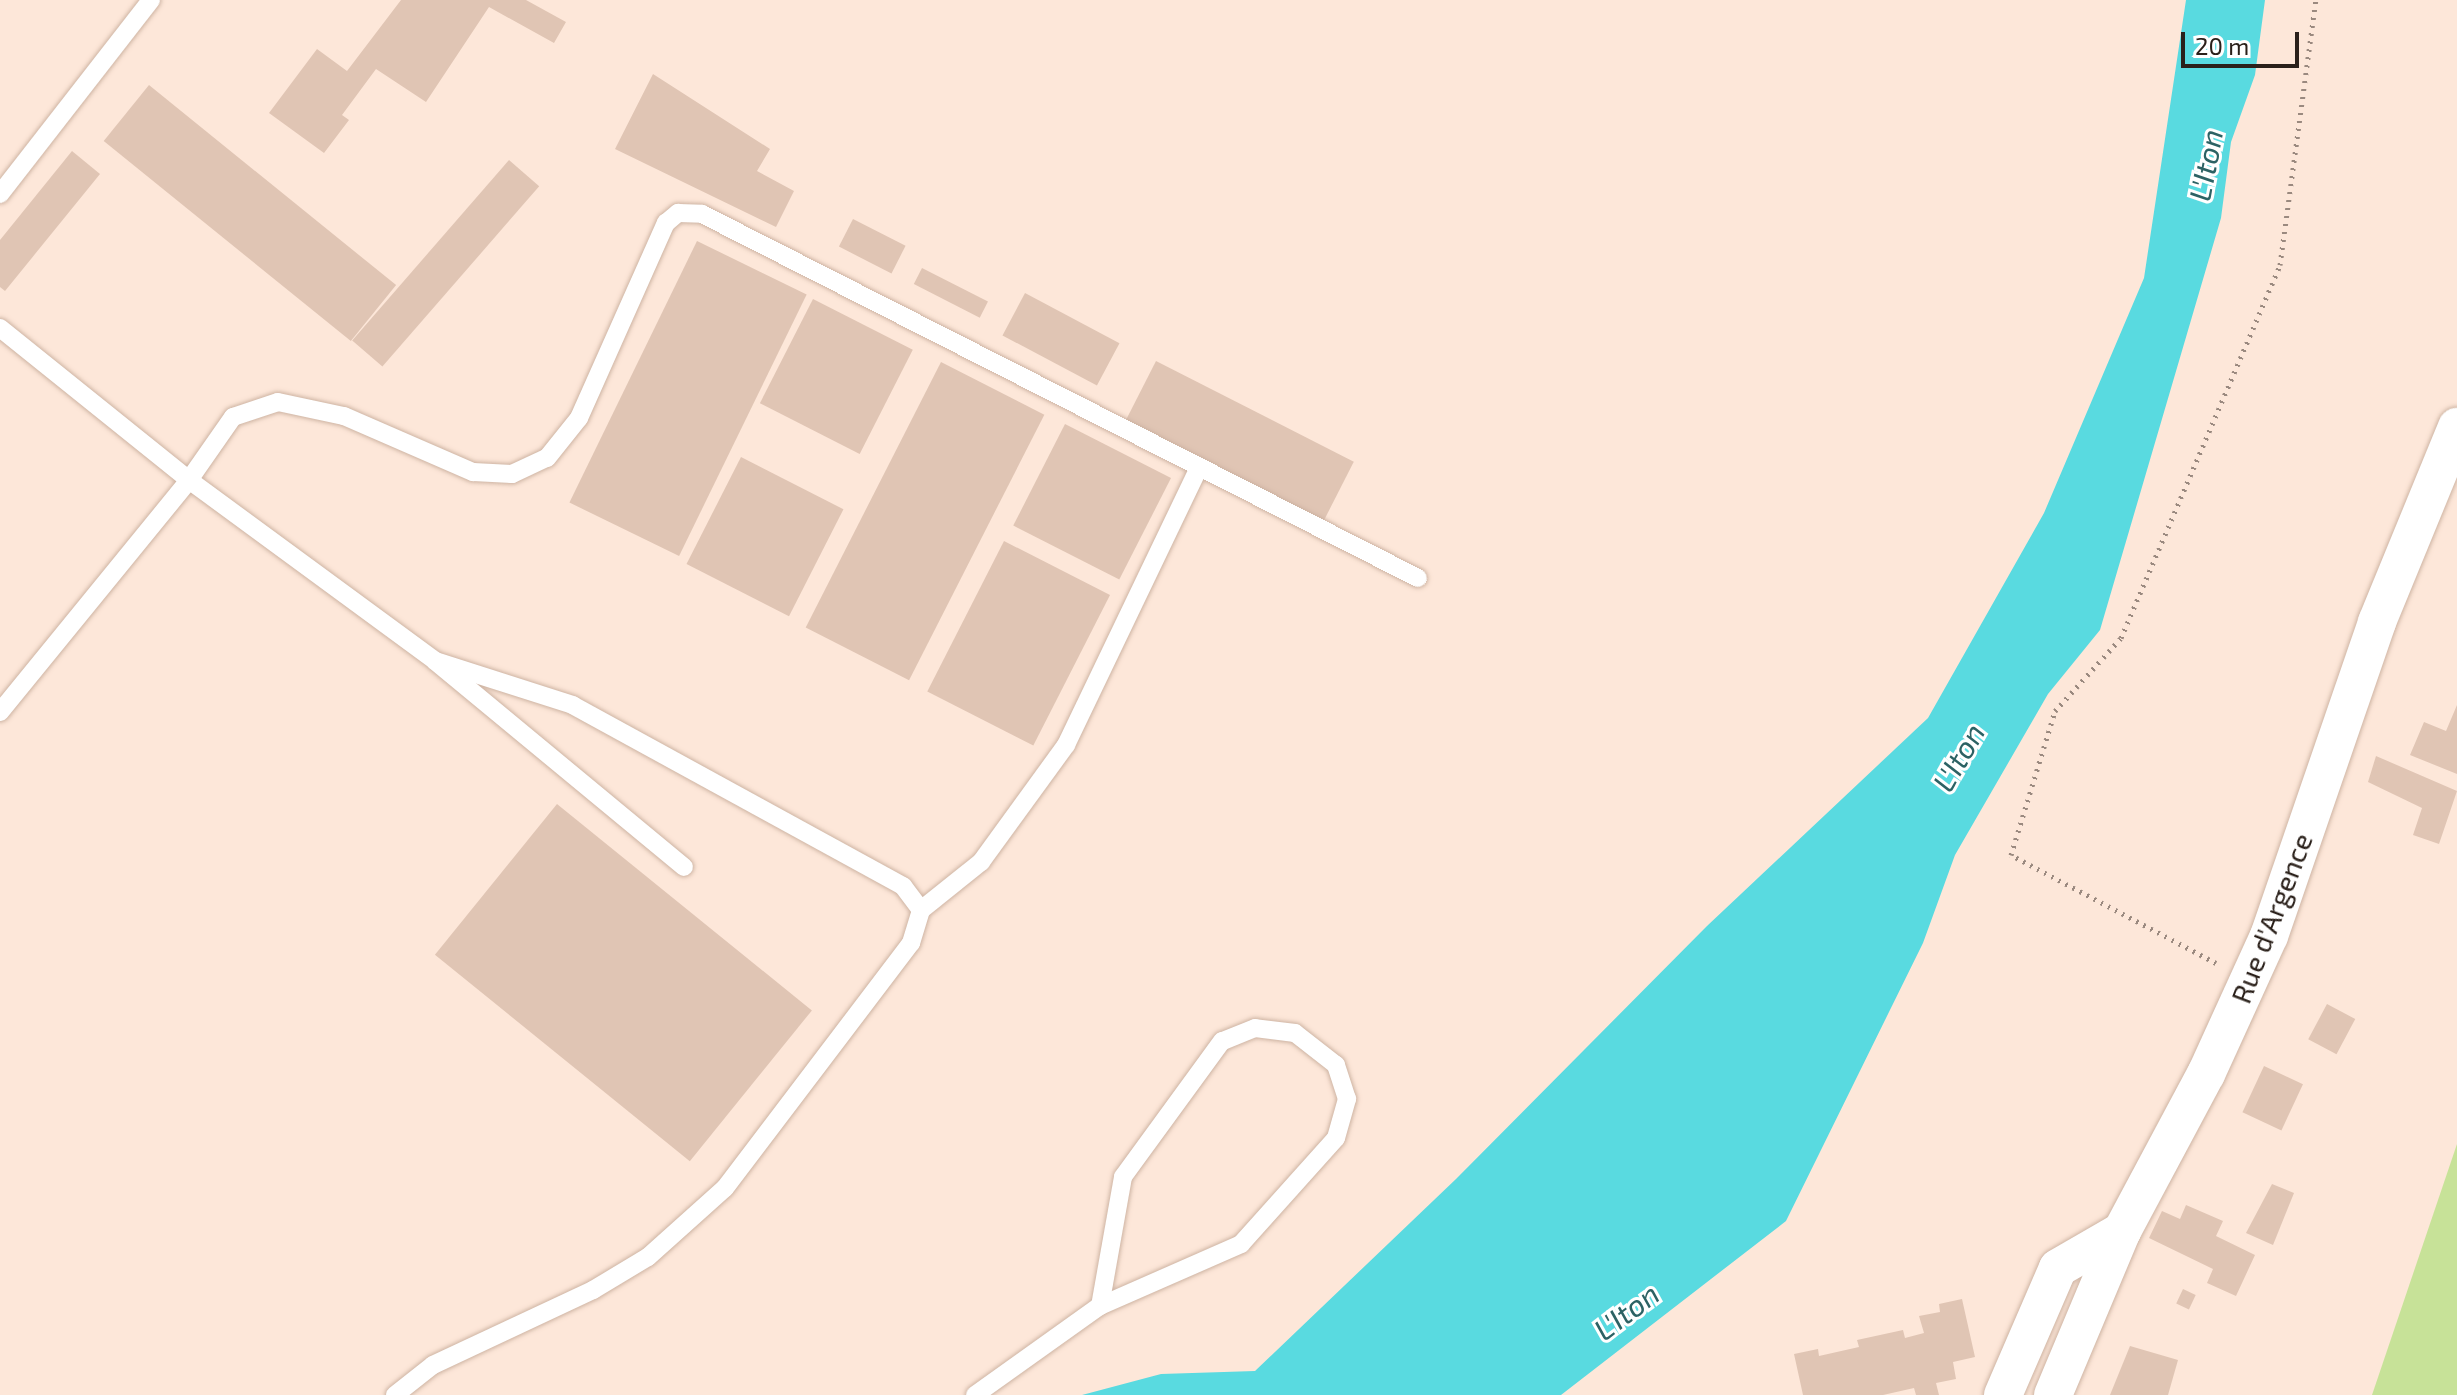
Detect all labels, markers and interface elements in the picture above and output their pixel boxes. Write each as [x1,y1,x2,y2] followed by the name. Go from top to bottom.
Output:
[2185,16,2303,66] scale bar
[2195,31,2249,60] text: 20 m
[2180,126,2230,204] water label: L'Iton
[1924,717,1992,797] water label: L'Iton
[2223,828,2319,1008] street label: Rue d'Argence
[1586,1275,1666,1347] water label: L'Iton

